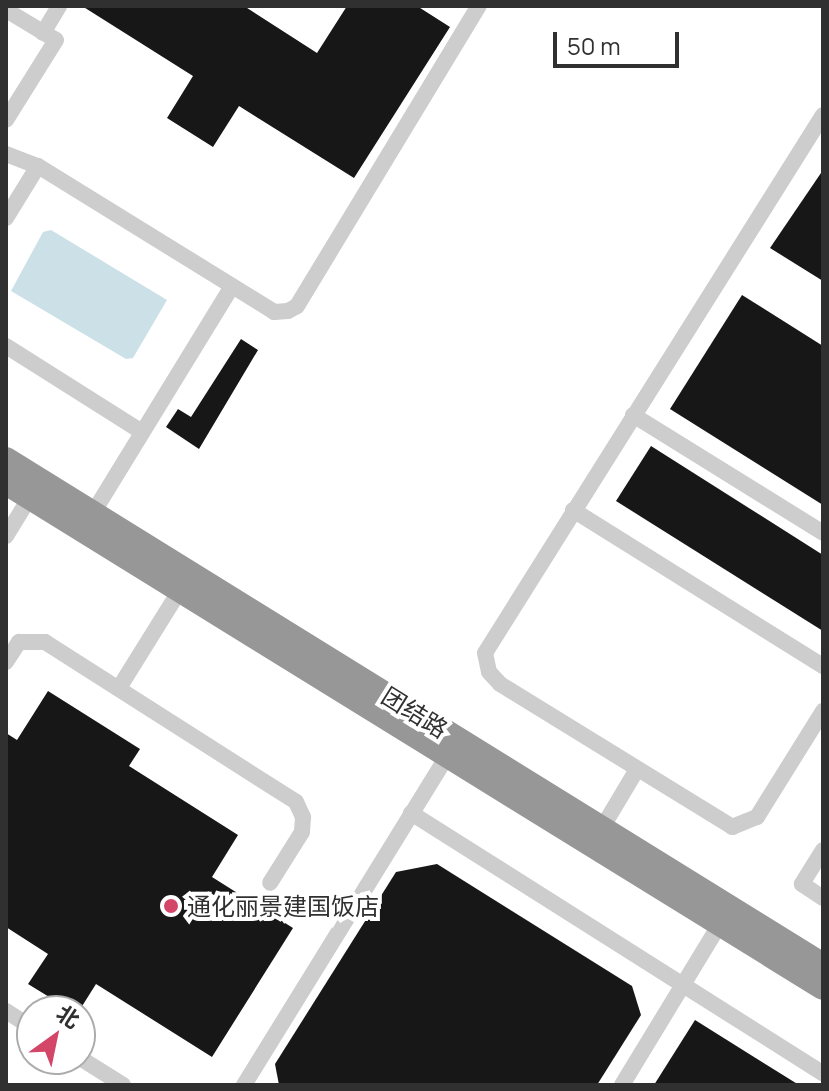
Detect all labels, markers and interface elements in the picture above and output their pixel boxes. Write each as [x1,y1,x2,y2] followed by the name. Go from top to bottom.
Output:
[557,16,683,66] scale bar
[567,29,621,62] text: 50 m
[377,681,453,743] street label: 团结路
[187,892,379,920] place label: 通化丽景建国饭店
[162,897,180,915] marker: 通化丽景建国饭店
[16,995,96,1075] north arrow
[51,998,85,1035] text: 北

